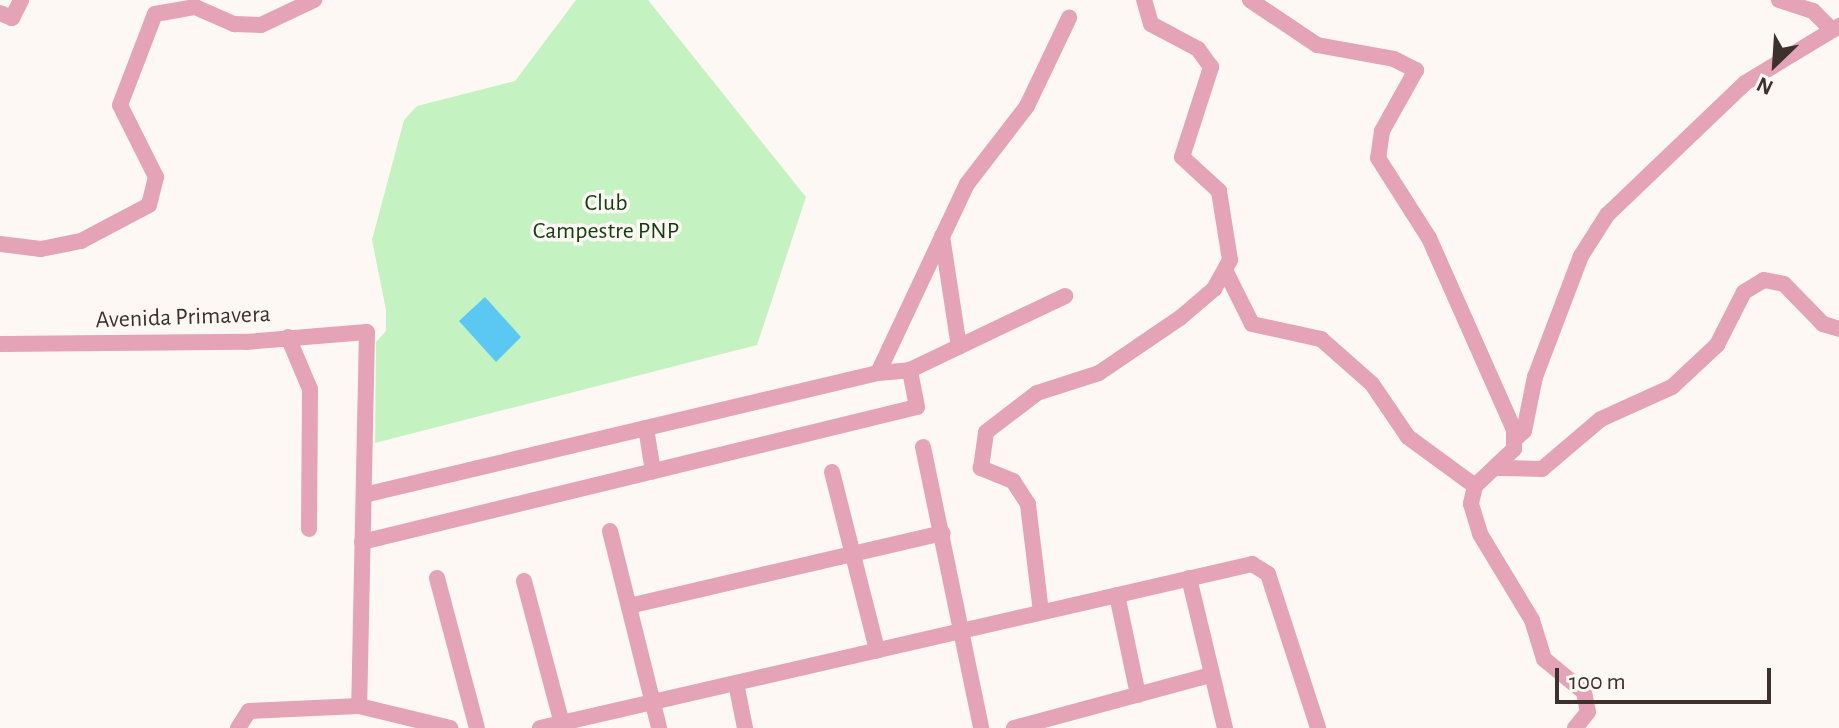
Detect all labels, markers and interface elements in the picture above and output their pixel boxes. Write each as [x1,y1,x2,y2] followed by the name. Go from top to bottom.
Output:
[1735,24,1815,104] north arrow
[1753,73,1776,99] text: N
[533,190,679,246] park label: Club Campestre PNP
[95,301,271,335] street label: Avenida Primavera
[1559,652,1775,702] scale bar
[1569,670,1626,694] text: 100 m

